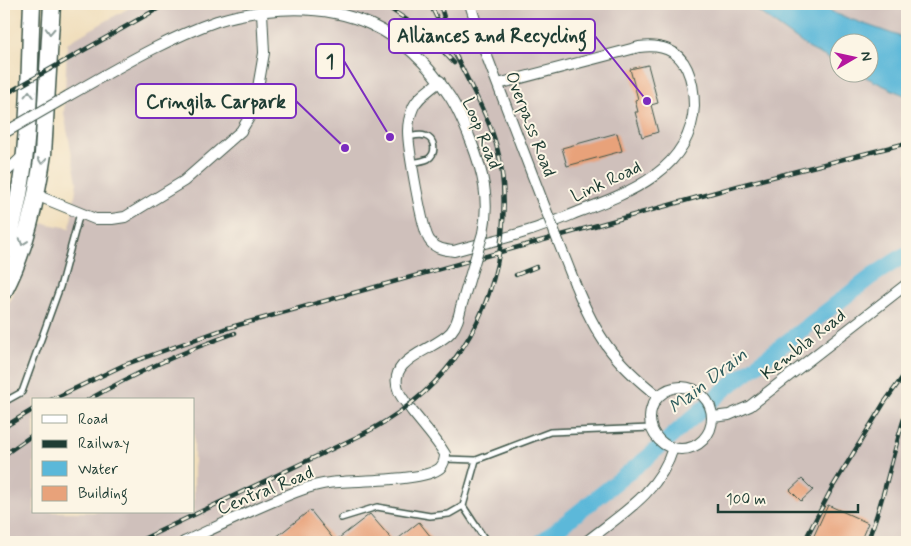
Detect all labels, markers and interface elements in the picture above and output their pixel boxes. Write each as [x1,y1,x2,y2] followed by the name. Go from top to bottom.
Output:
[389,19,595,53] callout: Alliances and Recycling
[397,24,587,52] text: Alliances and Recycling
[45,27,56,35] one-way arrow
[828,32,878,82] north arrow
[316,44,344,78] callout: 1
[326,50,334,75] text: 1
[856,50,875,62] text: N
[499,68,561,180] street label: Overpass Road
[136,84,296,118] callout: Cringila Carpark
[24,90,34,98] one-way arrow
[146,90,286,116] text: Cringila Carpark
[456,94,506,173] street label: Loop Road
[567,155,646,209] street label: Link Road
[37,157,47,165] one-way arrow
[19,238,29,246] one-way arrow
[756,304,851,386] street label: Kembla Road
[663,342,753,420] water label: Main Drain
[32,398,195,514] legend
[78,410,108,430] text: Road
[78,434,130,454] text: Railway
[78,460,118,480] text: Water
[214,461,317,521] street label: Central Road
[718,481,858,513] scale bar
[78,484,128,505] text: Building
[726,490,766,510] text: 100 m

